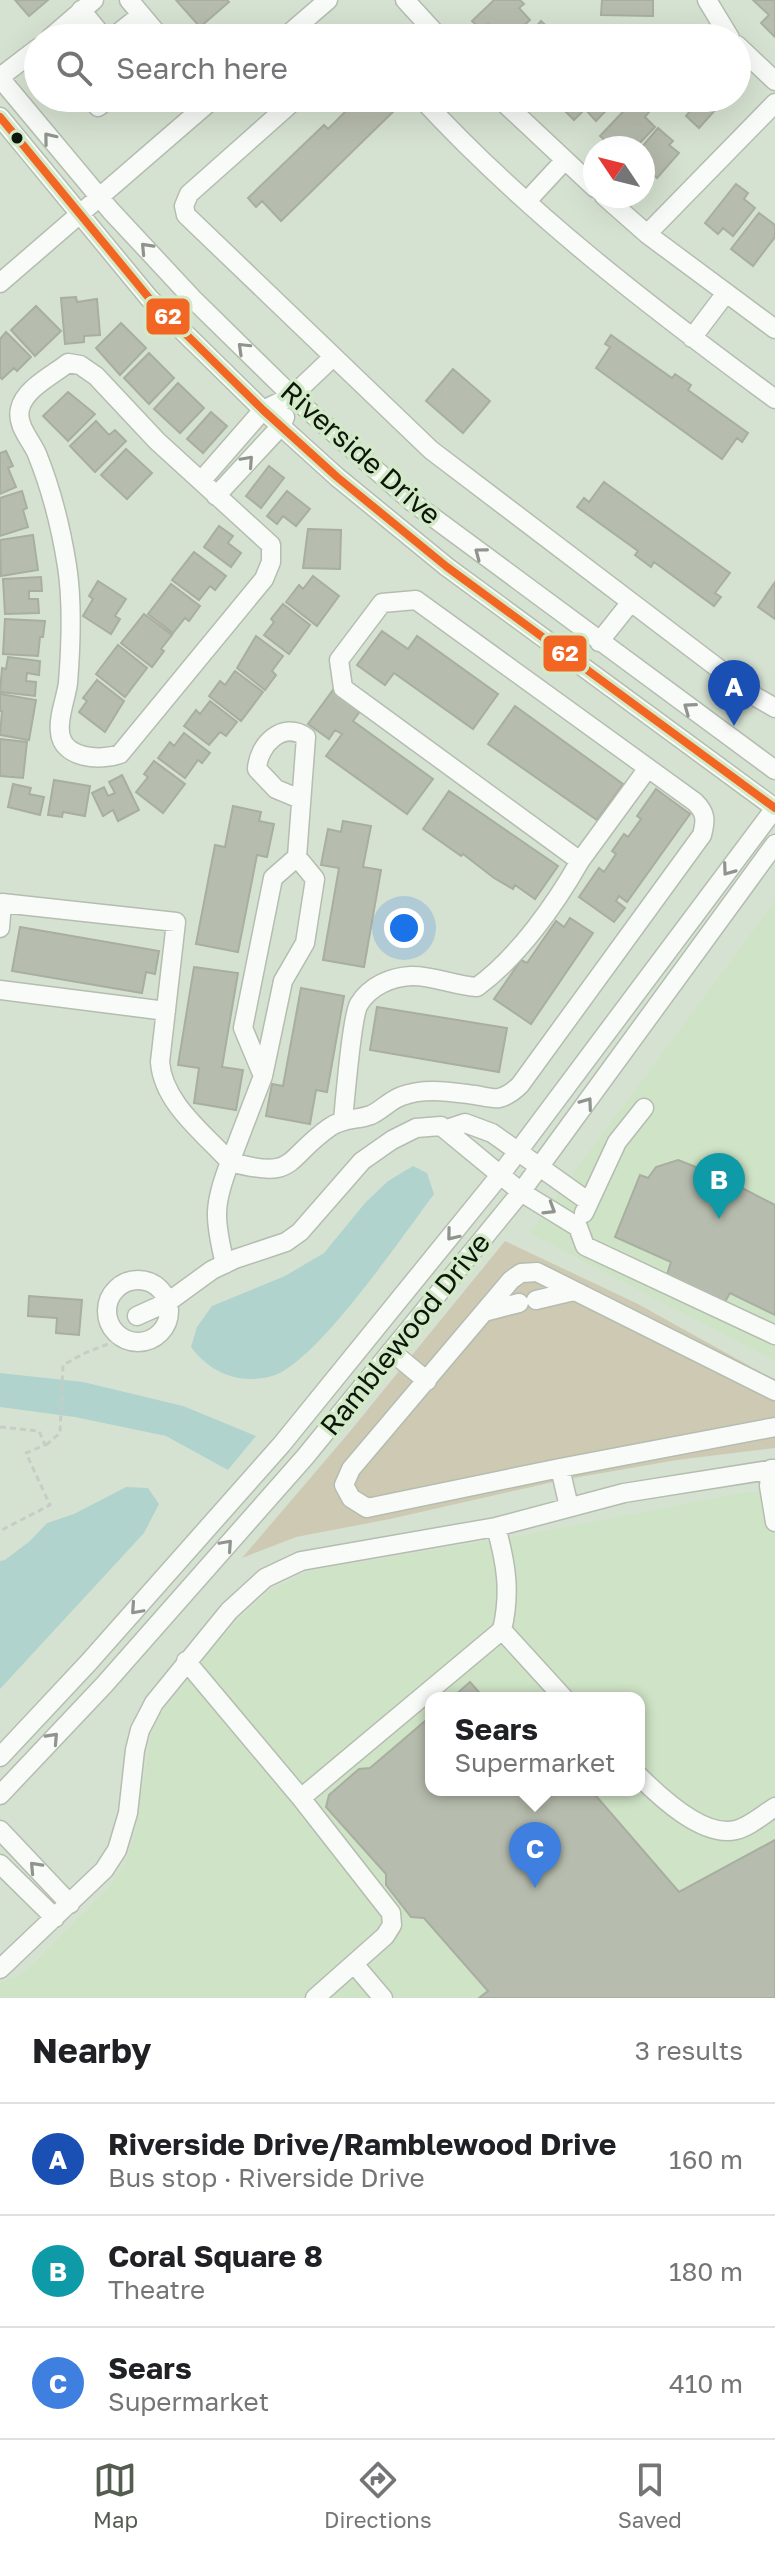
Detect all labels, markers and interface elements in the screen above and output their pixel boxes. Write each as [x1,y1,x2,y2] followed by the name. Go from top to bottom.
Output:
[24,24,751,112] search box
[52,46,96,90] icon: search
[116,50,288,86] text: Search here
[9,130,25,146] unlabelled marker
[44,132,58,147] one-way arrow
[583,136,655,208] north arrow
[141,243,155,258] one-way arrow
[145,297,191,336] line badge: 62
[154,302,182,329] text: 62
[238,343,252,357] one-way arrow
[275,374,448,531] street label: Riverside Drive
[239,455,253,470] one-way arrow
[474,548,489,563] one-way arrow
[542,634,588,673] line badge: 62
[551,639,579,666] text: 62
[708,660,760,726] pin: A
[683,703,698,717] one-way arrow
[723,861,737,876] one-way arrow
[384,908,424,948] your location
[577,1097,591,1111] one-way arrow
[693,1153,745,1219] pin: B
[541,1200,556,1215] one-way arrow
[313,1226,496,1442] street label: Ramblewood Drive
[447,1226,462,1240] one-way arrow
[218,1540,232,1555] one-way arrow
[131,1600,146,1615] one-way arrow
[425,1692,645,1796] popup
[454,1711,538,1747] text: Sears
[44,1733,58,1748] one-way arrow
[454,1747,616,1778] text: Supermarket
[509,1822,561,1888] pin: C
[30,1861,44,1876] one-way arrow
[32,2030,152,2070] text: Nearby
[635,2035,743,2066] text: 3 results
[108,2126,617,2162] text: Riverside Drive/Ramblewood Drive
[49,2144,67,2175] text: A
[669,2144,743,2175] text: 160 m
[108,2162,425,2193] text: Bus stop · Riverside Drive
[108,2238,323,2274] text: Coral Square 8
[49,2256,67,2287] text: B
[669,2256,743,2287] text: 180 m
[108,2274,205,2305] text: Theatre
[108,2350,192,2386] text: Sears
[49,2368,67,2399] text: C
[669,2368,743,2399] text: 410 m
[108,2386,269,2417] text: Supermarket
[93,2458,138,2533] tab: Map
[324,2458,432,2533] tab: Directions
[618,2458,682,2533] tab: Saved

